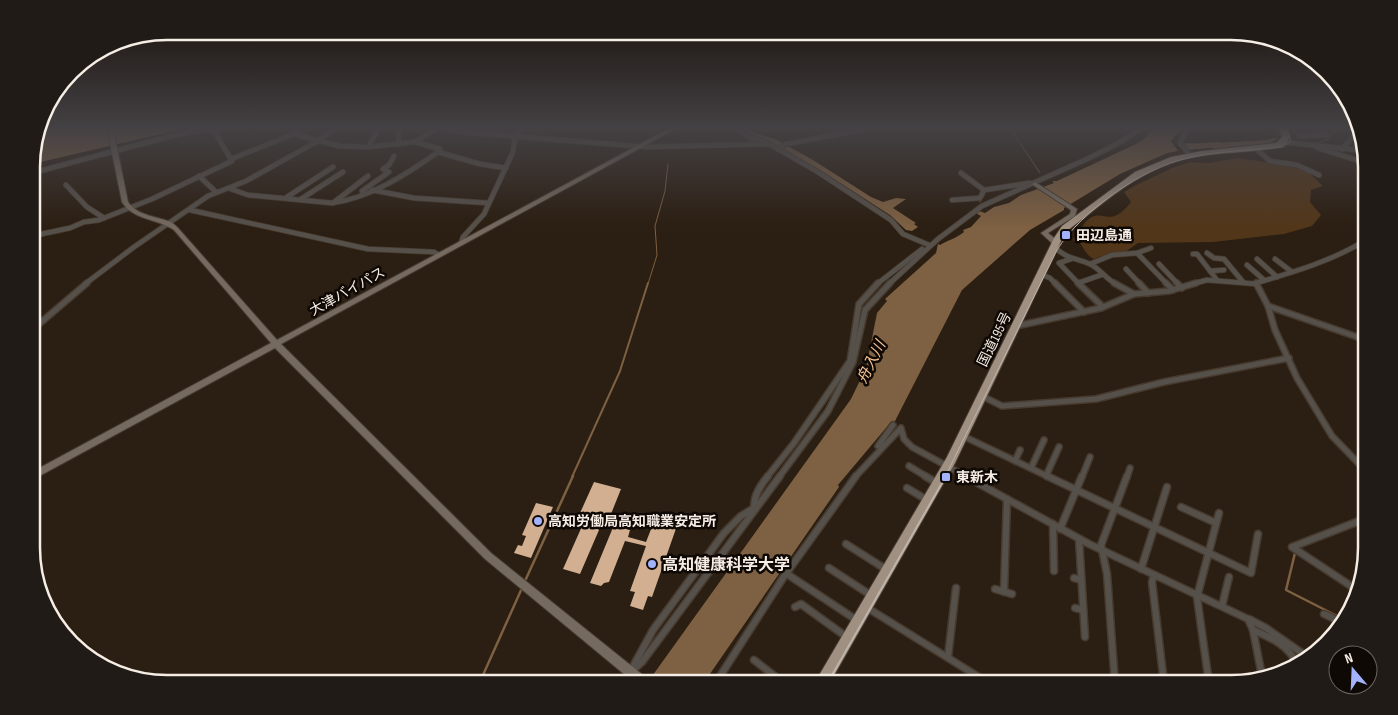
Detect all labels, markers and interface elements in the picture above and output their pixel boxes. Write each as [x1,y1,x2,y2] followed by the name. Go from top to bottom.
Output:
[1076,227,1132,244] place label: 田辺島通
[1060,229,1072,241] marker: 田辺島通
[307,264,388,319] street label: 大津バイパス
[974,309,1015,369] street label: 国道195号
[853,336,891,387] water label: 舟入川
[956,469,998,486] place label: 東新木
[940,471,952,483] marker: 東新木
[548,513,716,530] place label: 高知労働局高知職業安定所
[532,515,544,527] marker: 高知労働局高知職業安定所
[662,556,790,575] place label: 高知健康科学大学
[646,558,658,570] marker: 高知健康科学大学
[1328,645,1378,695] north arrow
[1343,649,1355,667] text: N

